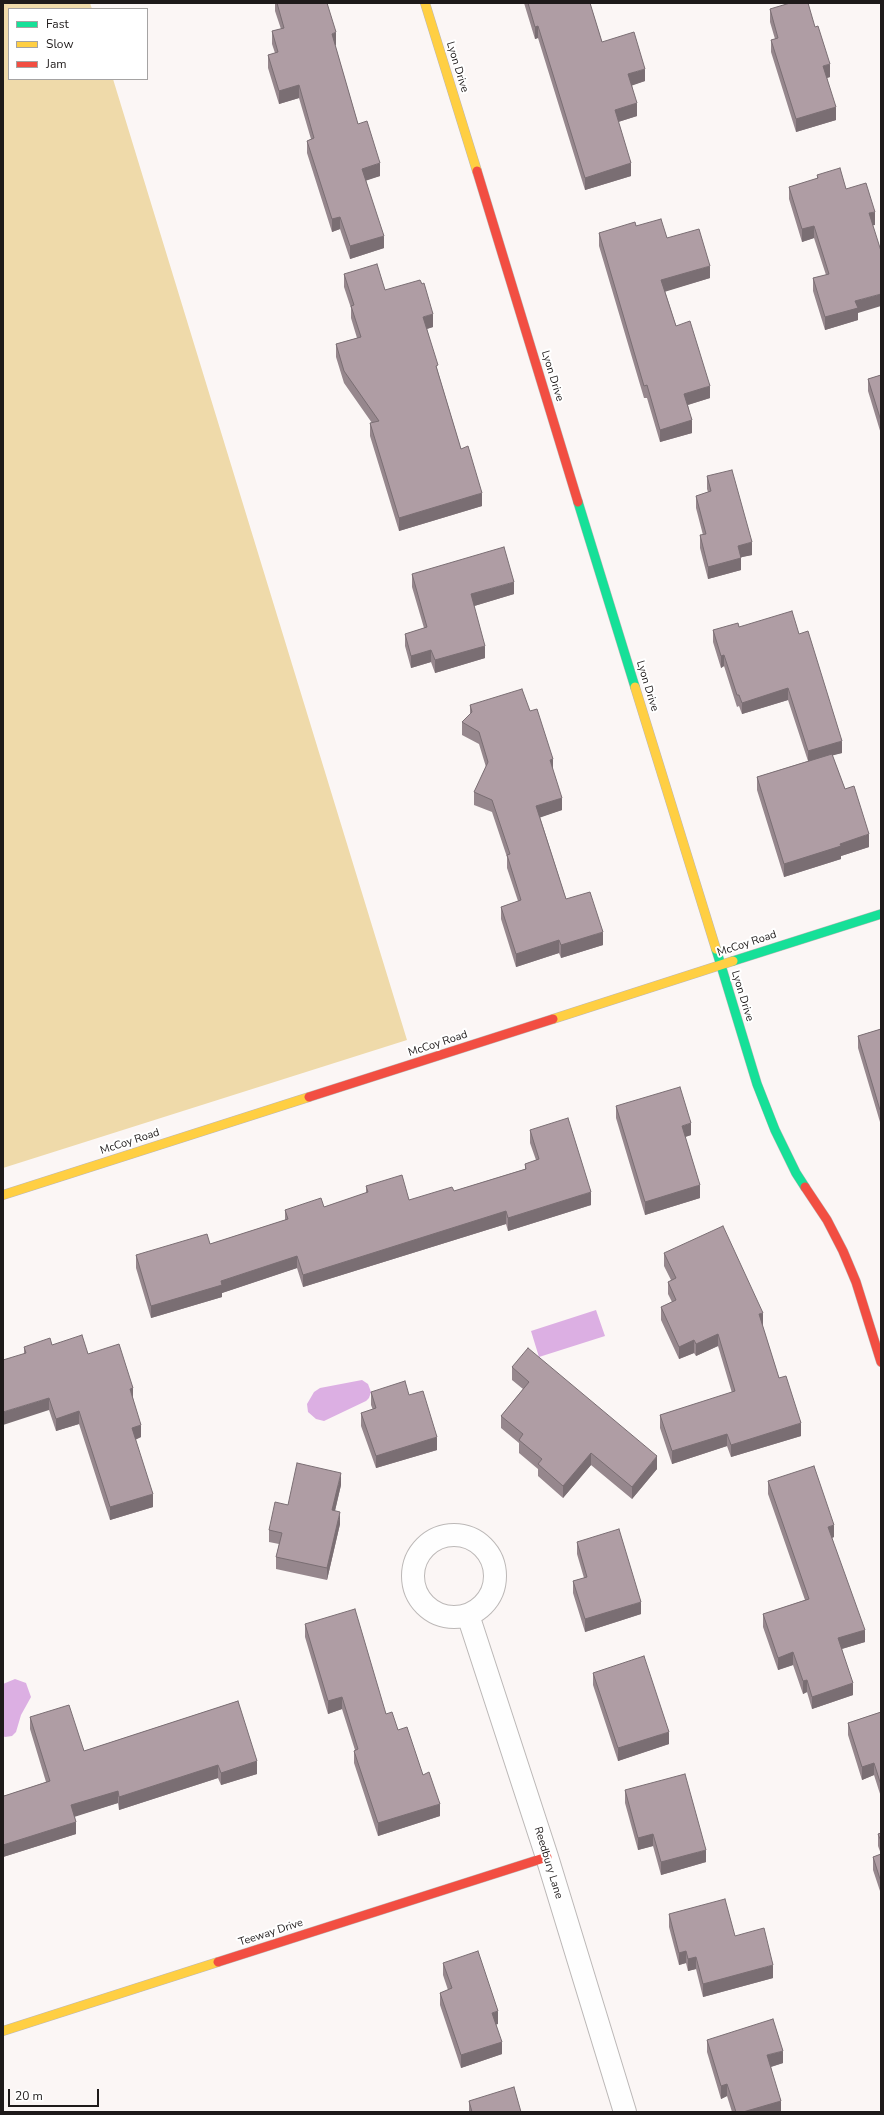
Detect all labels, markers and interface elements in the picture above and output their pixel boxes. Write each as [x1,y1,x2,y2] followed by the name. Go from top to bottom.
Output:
[8,8,148,80] legend
[46,16,69,32] text: Fast
[46,36,74,52] text: Slow
[443,40,471,94] street label: Lyon Drive
[46,56,67,72] text: Jam
[538,349,566,403] street label: Lyon Drive
[633,659,661,713] street label: Lyon Drive
[716,928,778,960] street label: McCoy Road
[728,969,756,1023] street label: Lyon Drive
[407,1028,469,1060] street label: McCoy Road
[99,1126,161,1158] street label: McCoy Road
[531,1825,565,1901] street label: Reedbury Lane
[237,1916,305,1950] street label: Teeway Drive
[10,2081,101,2107] scale bar
[15,2088,43,2104] text: 20 m

